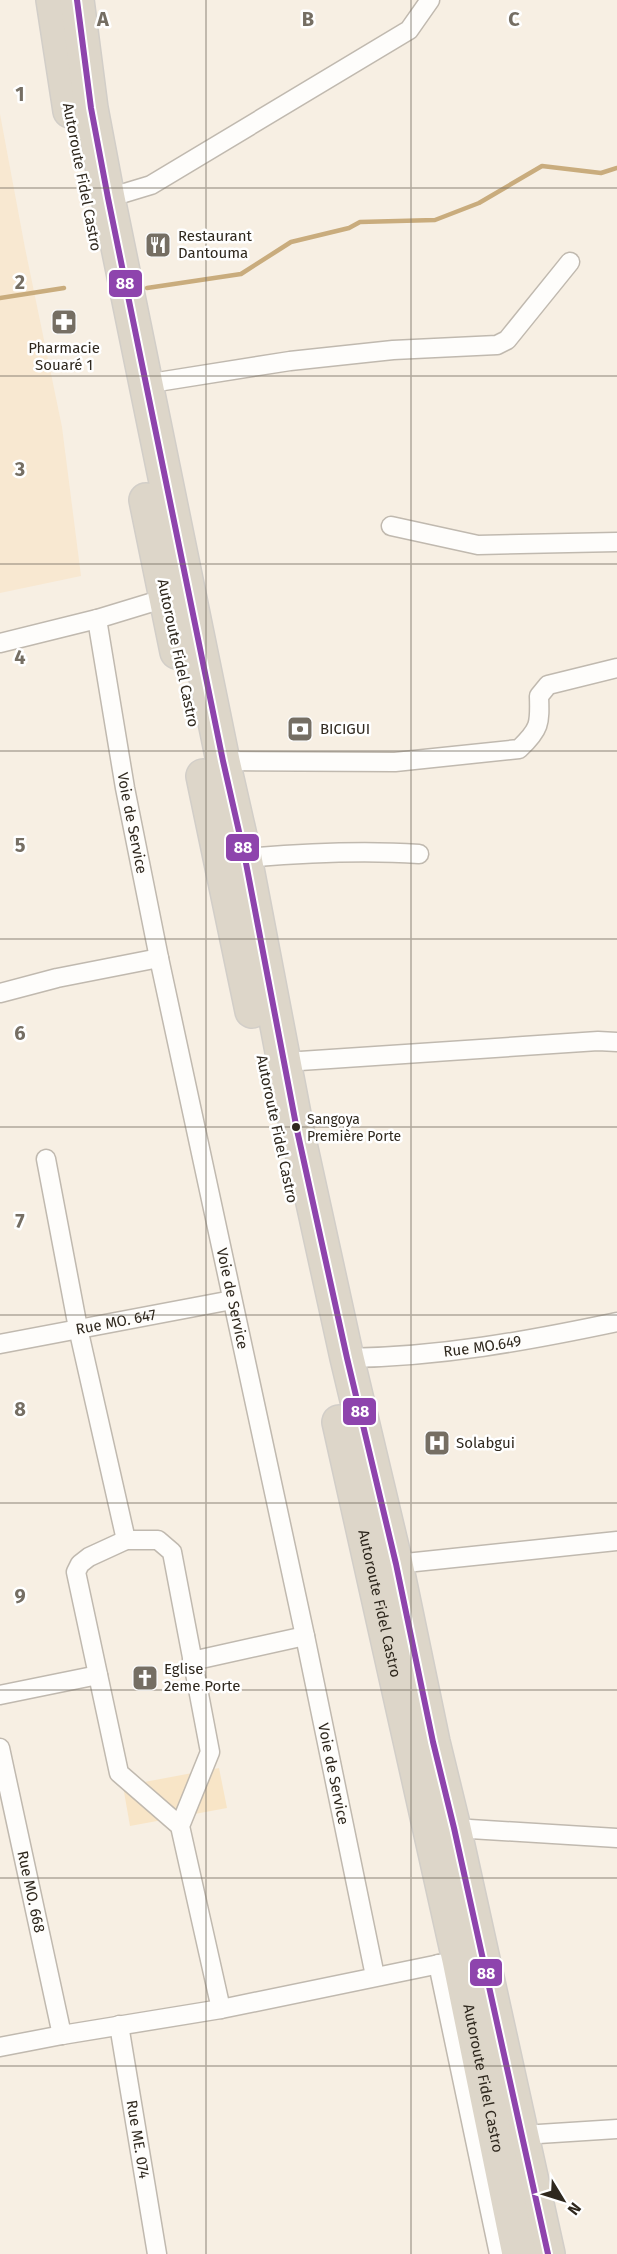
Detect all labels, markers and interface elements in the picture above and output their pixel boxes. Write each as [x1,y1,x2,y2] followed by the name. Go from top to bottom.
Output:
[96,7,110,31] text: A
[302,7,314,31] text: B
[508,7,520,31] text: C
[15,82,25,106] text: 1
[59,101,105,253] street label: Autoroute Fidel Castro
[178,227,252,262] place label: Restaurant Dantouma
[143,230,173,260] restaurant icon: Restaurant Dantouma
[108,269,143,298] line badge: 88
[15,270,25,294] text: 2
[116,274,134,293] text: 88
[49,307,79,337] pharmacy icon: Pharmacie Souaré 1
[28,339,100,374] place label: Pharmacie Souaré 1
[14,457,25,481] text: 3
[154,577,202,729] street label: Autoroute Fidel Castro
[14,645,26,669] text: 4
[285,714,315,744] bank icon: BICIGUI
[320,720,370,738] place label: BICIGUI
[114,771,151,875] street label: Voie de Service
[15,833,26,857] text: 5
[225,833,260,862] line badge: 88
[234,838,252,857] text: 88
[14,1021,26,1045] text: 6
[253,1053,301,1205] street label: Autoroute Fidel Castro
[307,1111,401,1145] place label: Sangoya Première Porte
[290,1121,302,1133] marker: Sangoya Première Porte
[15,1209,25,1233] text: 7
[213,1246,252,1351] street label: Voie de Service
[74,1306,158,1338] street label: Rue MO. 647
[442,1332,523,1361] street label: Rue MO.649
[14,1397,26,1421] text: 8
[342,1397,377,1426] line badge: 88
[351,1402,369,1421] text: 88
[422,1428,452,1458] hospital icon: Solabgui
[456,1434,515,1452] place label: Solabgui
[354,1528,405,1679] street label: Autoroute Fidel Castro
[14,1584,26,1608] text: 9
[164,1660,241,1695] place label: Eglise 2eme Porte
[130,1663,160,1693] church icon: Eglise 2eme Porte
[314,1722,353,1826] street label: Voie de Service
[13,1849,49,1934] street label: Rue MO. 668
[469,1958,503,1987] line badge: 88
[477,1964,495,1983] text: 88
[459,2003,507,2154] street label: Autoroute Fidel Castro
[123,2099,153,2180] street label: Rue ME. 074
[533,2170,593,2230] north arrow
[564,2199,585,2219] text: N

